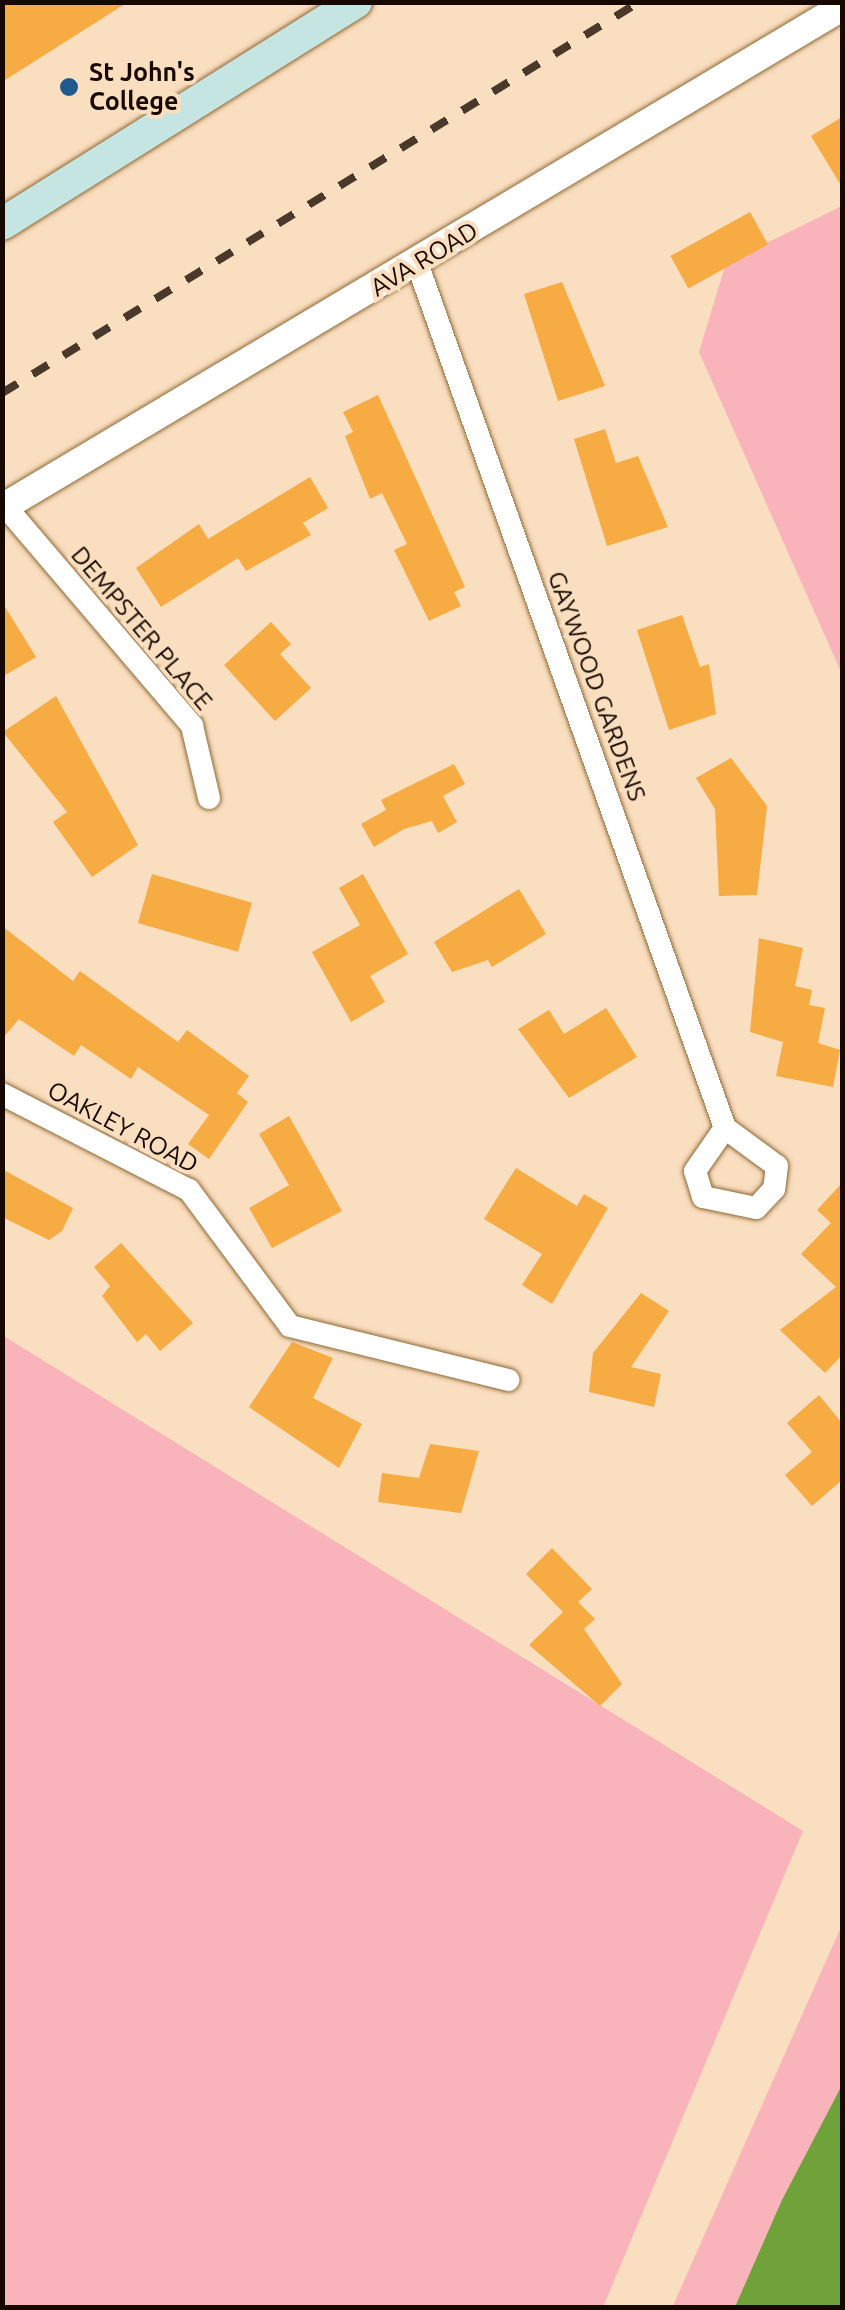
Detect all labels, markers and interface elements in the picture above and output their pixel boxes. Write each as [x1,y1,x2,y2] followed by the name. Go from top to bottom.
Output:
[89,58,195,117] place label: St John's College
[58,76,80,98] marker: St John's College
[365,215,483,303] street label: AVA ROAD
[65,540,219,716] street label: DEMPSTER PLACE
[541,567,653,805] street label: GAYWOOD GARDENS
[43,1075,203,1179] street label: OAKLEY ROAD

